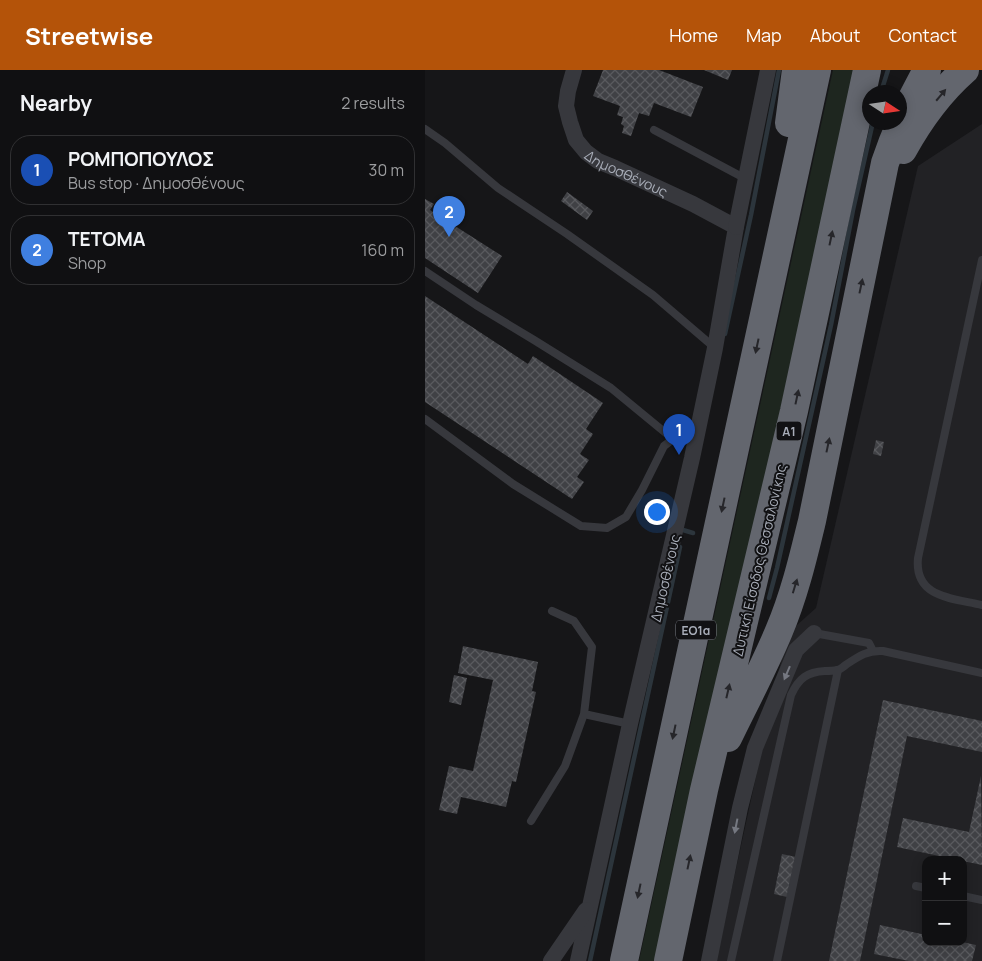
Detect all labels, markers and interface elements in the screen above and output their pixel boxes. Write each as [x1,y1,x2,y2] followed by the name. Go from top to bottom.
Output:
[25,19,153,52] text: Streetwise
[669,23,718,47] text: Home
[746,23,782,47] text: Map
[810,23,860,47] text: About
[888,23,957,47] text: Contact
[862,85,907,130] north arrow
[20,89,92,117] text: Nearby
[935,89,946,102] one-way arrow
[341,92,405,114] text: 2 results
[581,145,671,201] street label: Δημοσθένους
[68,146,214,172] text: ΡΟΜΠΟΠΟΥΛΟΣ
[33,159,41,181] text: 1
[369,159,404,181] text: 30 m
[68,172,245,194] text: Bus stop · Δημοσθένους
[433,196,465,237] pin: 2
[68,226,145,252] text: TETOMA
[827,230,835,245] one-way arrow
[32,239,42,261] text: 2
[361,239,404,261] text: 160 m
[68,252,106,274] text: Shop
[857,278,865,294] one-way arrow
[753,338,761,353] one-way arrow
[793,389,801,404] one-way arrow
[663,414,695,455] pin: 1
[777,422,801,441] road number: Α1
[824,438,832,453] one-way arrow
[728,462,790,658] street label: Δυτική Είσοδος Θεσσαλονίκης
[719,497,727,512] one-way arrow
[644,499,670,525] your location
[646,532,684,624] street label: Δημοσθένους
[791,578,799,593] one-way arrow
[676,620,716,640] road number: ΕΟ1α
[783,665,790,680] one-way arrow
[724,684,732,699] one-way arrow
[670,724,678,739] one-way arrow
[732,819,740,834] one-way arrow
[685,854,693,870] one-way arrow
[922,856,967,946] map controls
[922,856,967,901] button: +
[635,883,643,898] one-way arrow
[922,901,967,946] button: −

